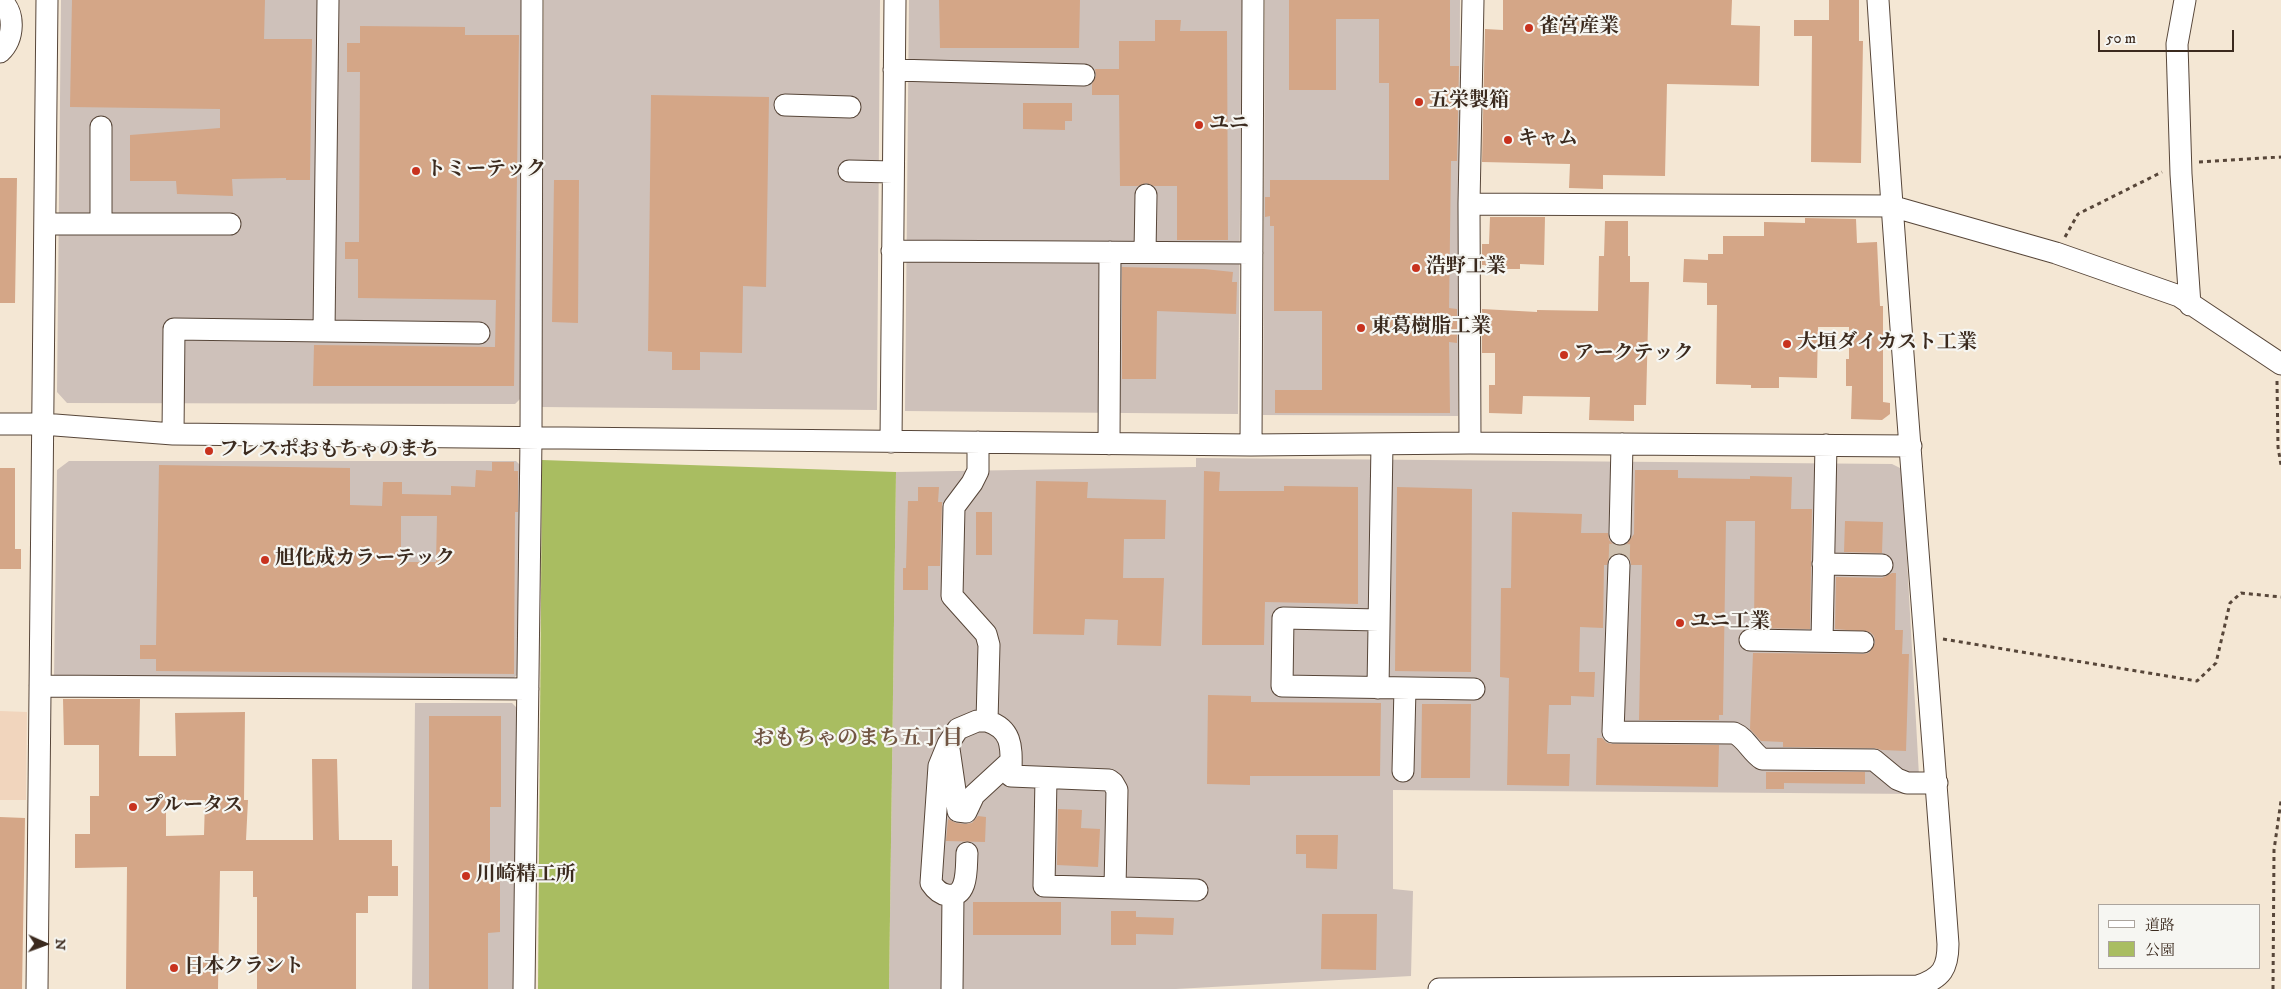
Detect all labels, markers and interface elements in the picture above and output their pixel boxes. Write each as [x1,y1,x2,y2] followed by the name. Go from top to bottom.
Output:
[1539,16,1619,40] place label: 雀宮産業
[2101,20,2237,52] scale bar
[1523,22,1535,34] marker: 雀宮産業
[2106,29,2136,48] text: 50 m
[1429,90,1509,114] place label: 五栄製箱
[1413,96,1425,108] marker: 五栄製箱
[1209,113,1249,137] place label: ユニ
[1193,119,1205,131] marker: ユニ
[1518,128,1578,152] place label: キャム
[1502,134,1514,146] marker: キャム
[426,159,546,183] place label: トミーテック
[410,165,422,177] marker: トミーテック
[1426,256,1506,280] place label: 浩野工業
[1410,262,1422,274] marker: 浩野工業
[1371,316,1491,340] place label: 東葛樹脂工業
[1355,322,1367,334] marker: 東葛樹脂工業
[1797,332,1977,356] place label: 大垣ダイカスト工業
[1781,338,1793,350] marker: 大垣ダイカスト工業
[1574,343,1693,367] place label: アークテック
[1558,349,1570,361] marker: アークテック
[219,439,439,463] place label: フレスポおもちゃのまち
[203,445,215,457] marker: フレスポおもちゃのまち
[275,548,455,572] place label: 旭化成カラーテック
[259,554,271,566] marker: 旭化成カラーテック
[1690,611,1770,635] place label: ユニ工業
[1674,617,1686,629] marker: ユニ工業
[753,727,963,753] district label: おもちゃのまち五丁目
[143,795,243,819] place label: プルータス
[127,801,139,813] marker: プルータス
[476,864,576,888] place label: 川崎精工所
[460,870,472,882] marker: 川崎精工所
[2098,904,2261,969] legend
[2145,916,2175,935] text: 道路
[20,919,70,969] north arrow
[51,938,69,951] text: N
[2145,941,2175,960] text: 公園
[184,956,304,980] place label: 日本クラント
[168,962,180,974] marker: 日本クラント

